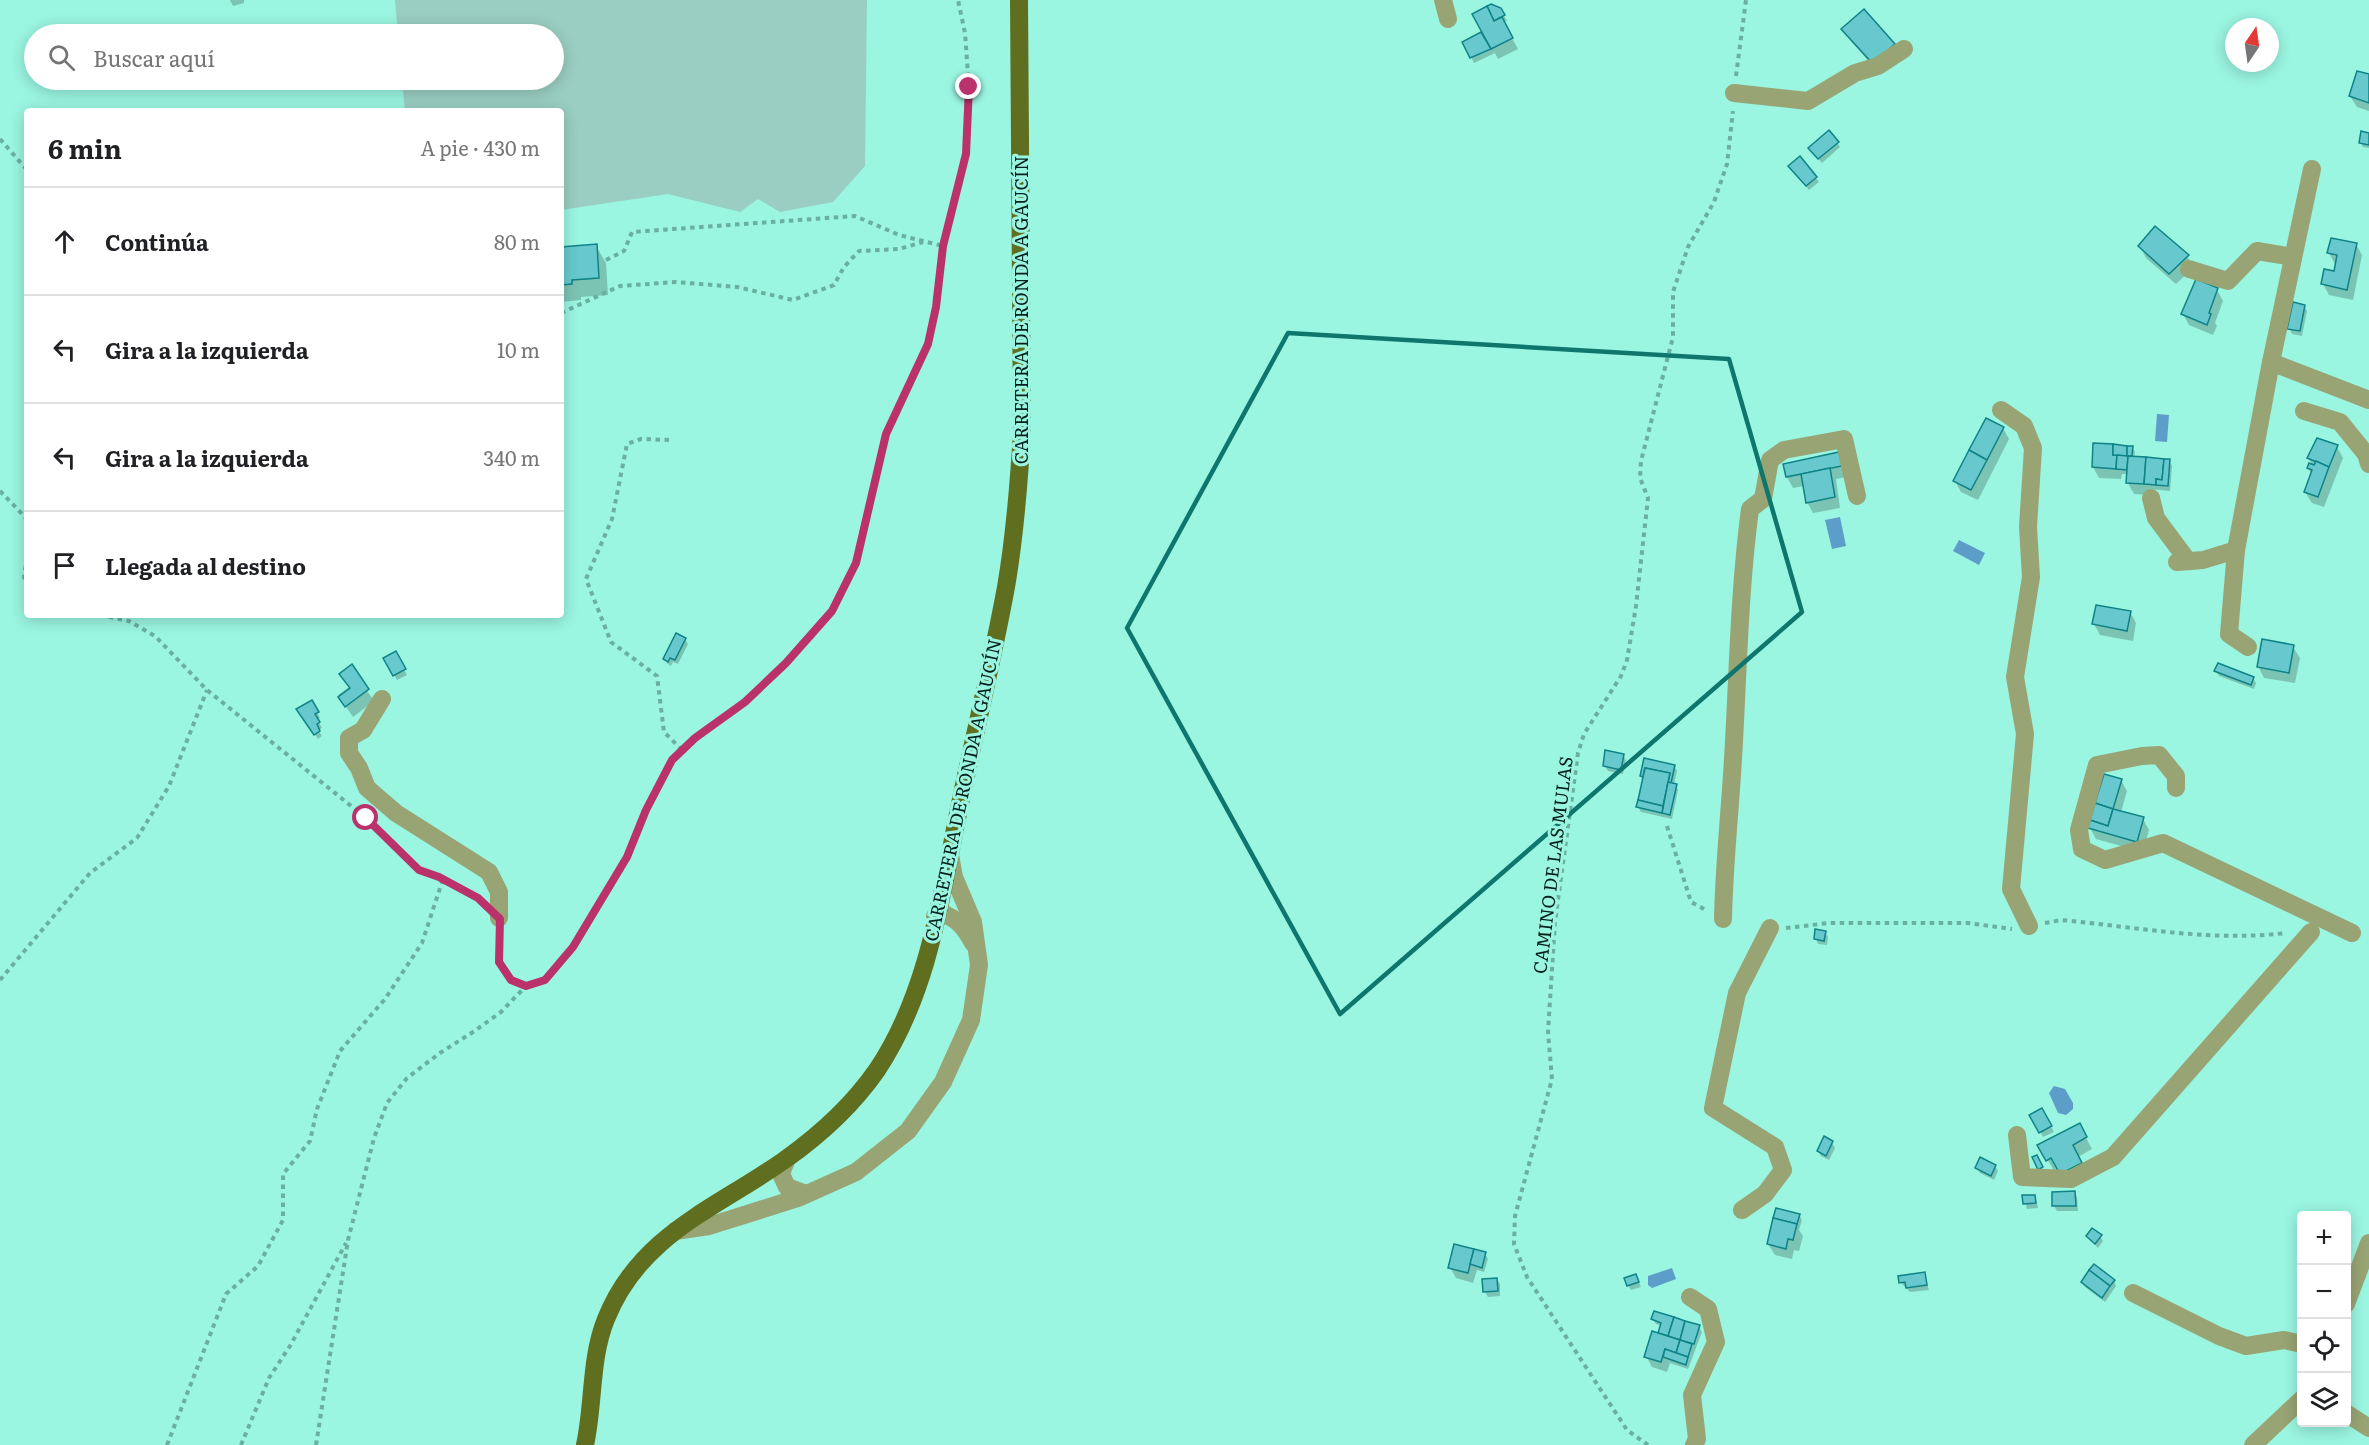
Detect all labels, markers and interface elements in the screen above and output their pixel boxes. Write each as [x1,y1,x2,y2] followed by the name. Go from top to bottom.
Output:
[2225,18,2279,72] north arrow
[24,24,564,90] search box
[45,41,78,74] icon: search
[93,41,215,74] text: Buscar aquí
[955,73,981,99] route end
[48,128,122,167] text: 6 min
[420,132,540,162] text: A pie · 430 m
[1007,156,1034,464] street label: CARRETERA DE RONDA A GAUCÍN
[48,225,81,258] icon: ahead
[105,225,209,258] text: Continúa
[494,226,540,256] text: 80 m
[48,333,81,366] icon: left
[105,333,309,366] text: Gira a la izquierda
[497,334,540,364] text: 10 m
[48,441,81,474] icon: left
[105,441,309,474] text: Gira a la izquierda
[483,442,540,472] text: 340 m
[48,549,81,582] icon: arrive
[105,549,306,582] text: Llegada al destino
[917,636,1007,944] street label: CARRETERA DE RONDA A GAUCÍN
[1525,755,1579,975] street label: CAMINO DE LAS MULAS
[352,804,378,830] route start
[2297,1211,2351,1427] map controls
[2297,1211,2351,1265] button: +
[2297,1265,2351,1319] button: −
[2297,1319,2351,1373] button: locate
[2297,1373,2351,1427] button: layers

